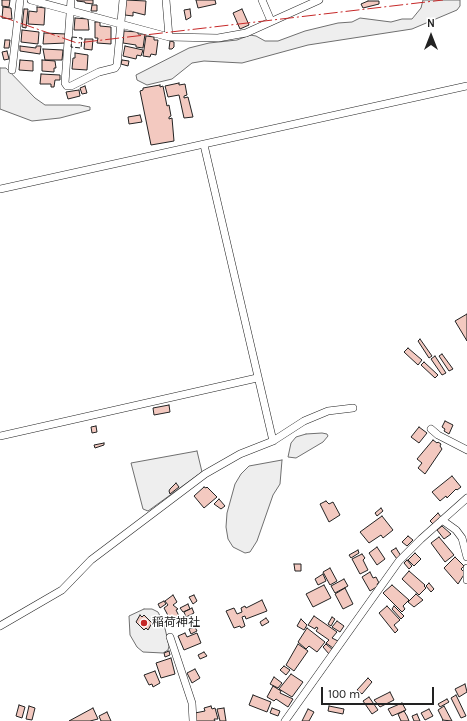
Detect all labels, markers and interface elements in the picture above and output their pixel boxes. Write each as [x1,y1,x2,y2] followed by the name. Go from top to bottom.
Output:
[411,16,451,56] north arrow
[427,17,435,30] text: N
[152,616,200,630] place label: 稲荷神社
[139,618,149,628] marker: 稲荷神社
[323,679,436,705] scale bar
[328,687,360,701] text: 100 m

